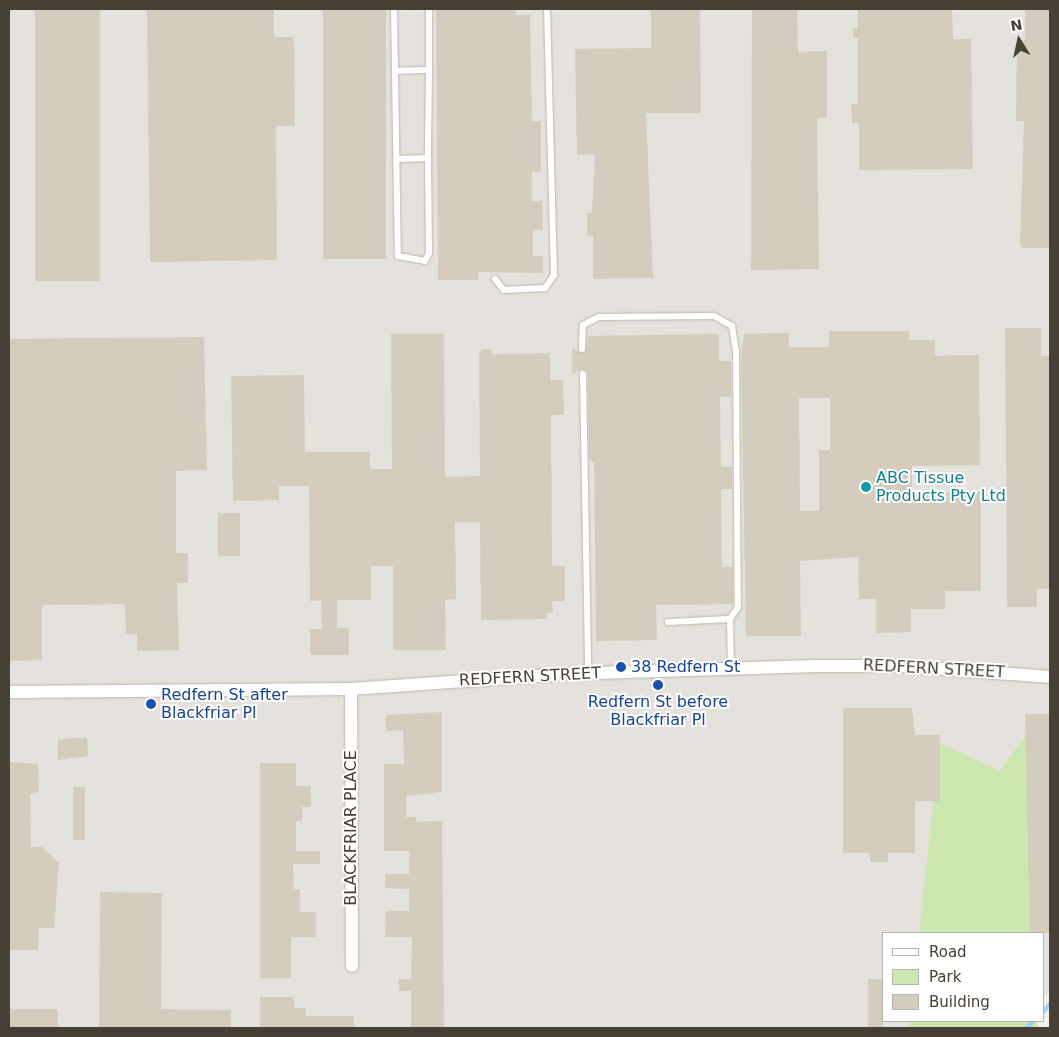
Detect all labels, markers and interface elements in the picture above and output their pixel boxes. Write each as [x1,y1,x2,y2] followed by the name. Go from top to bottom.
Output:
[994,15,1044,65] north arrow
[1009,16,1024,34] text: N
[876,468,1006,506] place label: ABC Tissue Products Pty Ltd
[860,481,872,493] marker: ABC Tissue Products Pty Ltd
[863,656,1005,682] street label: REDFERN STREET
[631,657,740,677] place label: 38 Redfern St
[615,661,627,673] marker: 38 Redfern St
[459,664,601,690] street label: REDFERN STREET
[652,679,664,691] marker: Redfern St before Blackfriar Pl
[161,685,288,723] place label: Redfern St after Blackfriar Pl
[588,692,728,730] place label: Redfern St before Blackfriar Pl
[145,698,157,710] marker: Redfern St after Blackfriar Pl
[341,750,361,906] street label: BLACKFRIAR PLACE
[882,932,1044,1022] legend
[929,943,967,961] text: Road
[929,968,961,986] text: Park
[929,993,990,1011] text: Building

